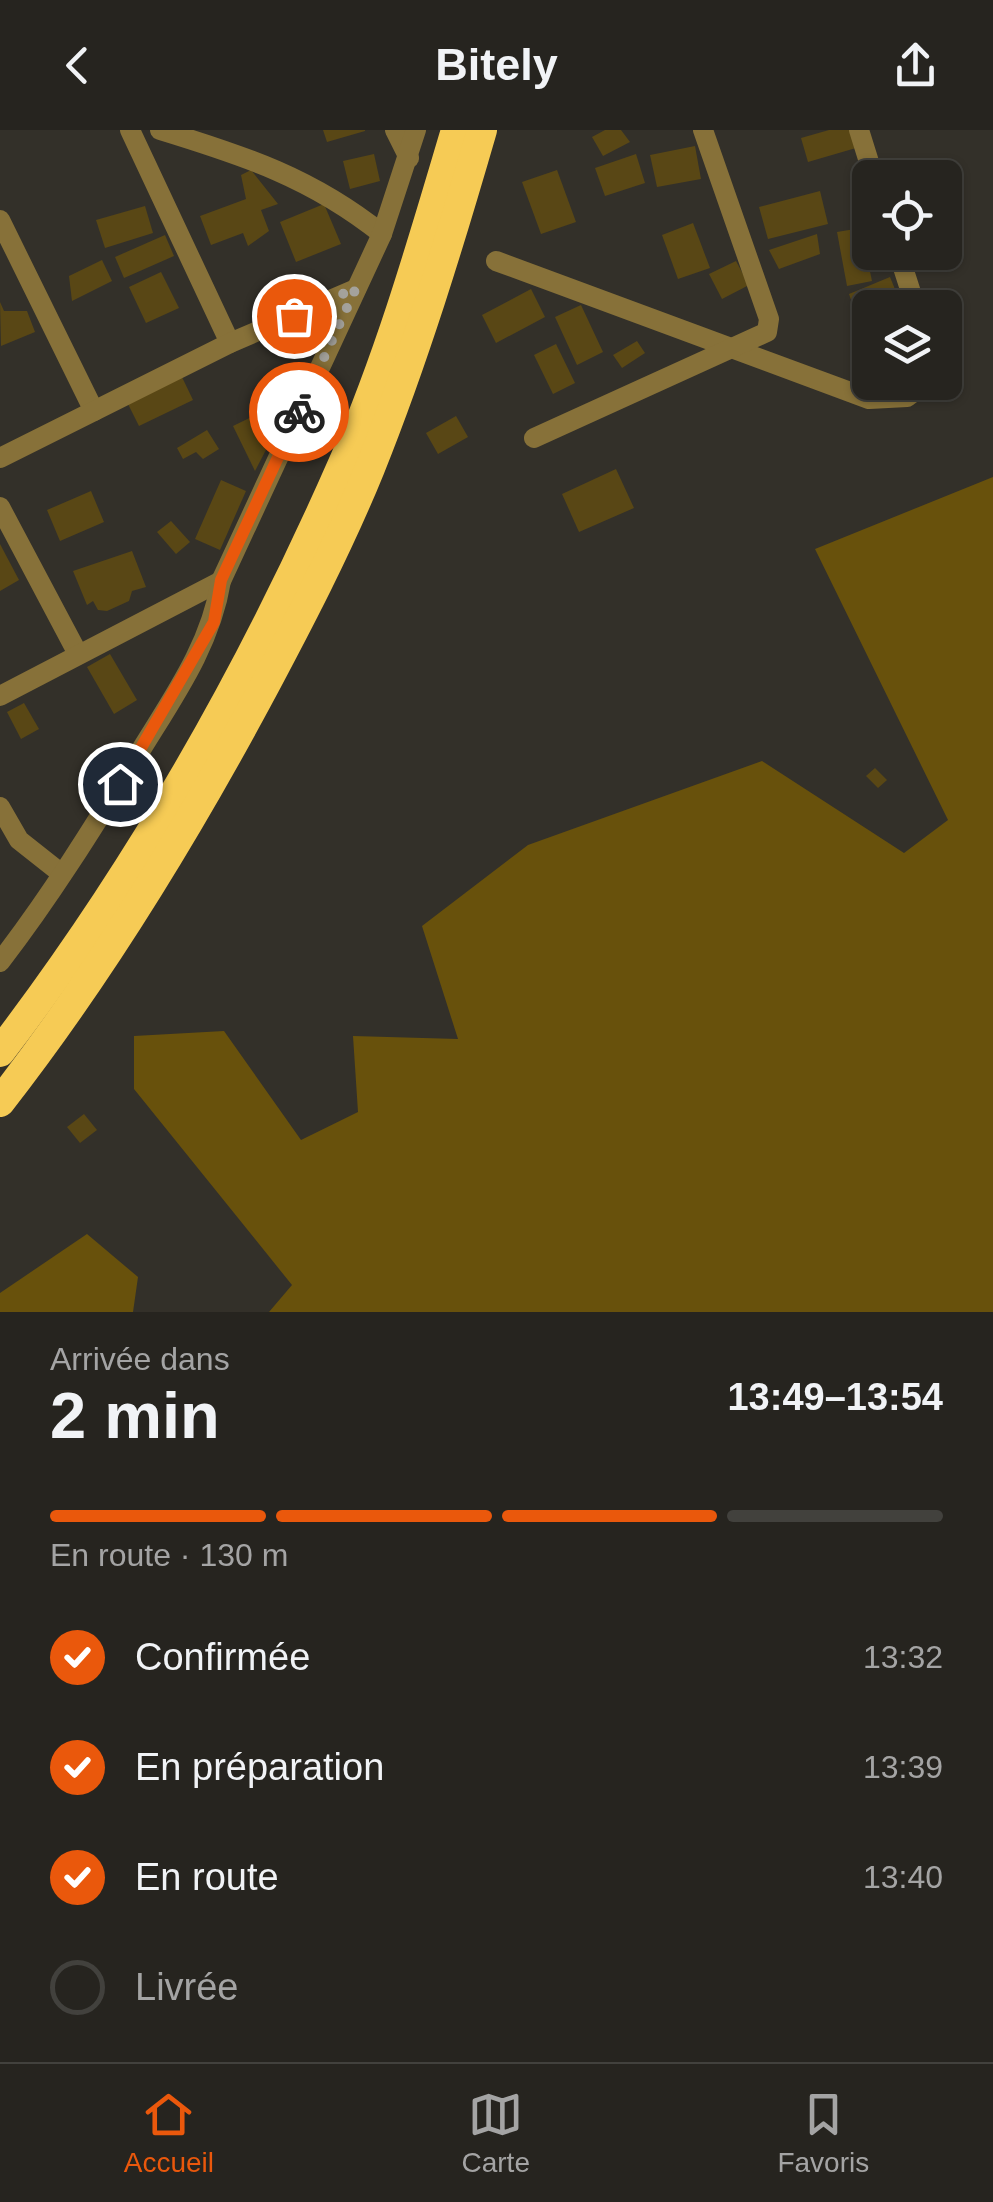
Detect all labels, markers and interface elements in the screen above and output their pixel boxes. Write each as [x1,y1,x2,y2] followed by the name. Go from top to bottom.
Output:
[50,38,105,93] icon: back
[888,38,943,93] icon: share
[435,39,558,90] text: Bitely
[852,160,962,400] map controls
[852,160,962,270] button: locate
[252,274,337,359] pin
[267,289,322,344] icon: bag
[852,290,962,400] button: layers
[249,362,349,462] courier
[272,385,327,440] icon: bike
[78,742,163,827] pin
[93,757,148,812] icon: home
[50,1341,230,1377] text: Arrivée dans
[727,1376,943,1418] text: 13:49–13:54
[50,1379,220,1452] text: 2 min
[50,1537,288,1573] text: En route · 130 m
[50,1630,105,1685] icon: check
[135,1636,310,1678] text: Confirmée
[863,1639,943,1675] text: 13:32
[50,1740,105,1795] icon: check
[135,1746,384,1788] text: En préparation
[863,1749,943,1785] text: 13:39
[50,1850,105,1905] icon: check
[135,1856,279,1898] text: En route
[863,1859,943,1895] text: 13:40
[135,1966,239,2008] text: Livrée
[124,2087,214,2179] tab: Accueil
[461,2087,530,2179] tab: Carte
[777,2087,869,2179] tab: Favoris

